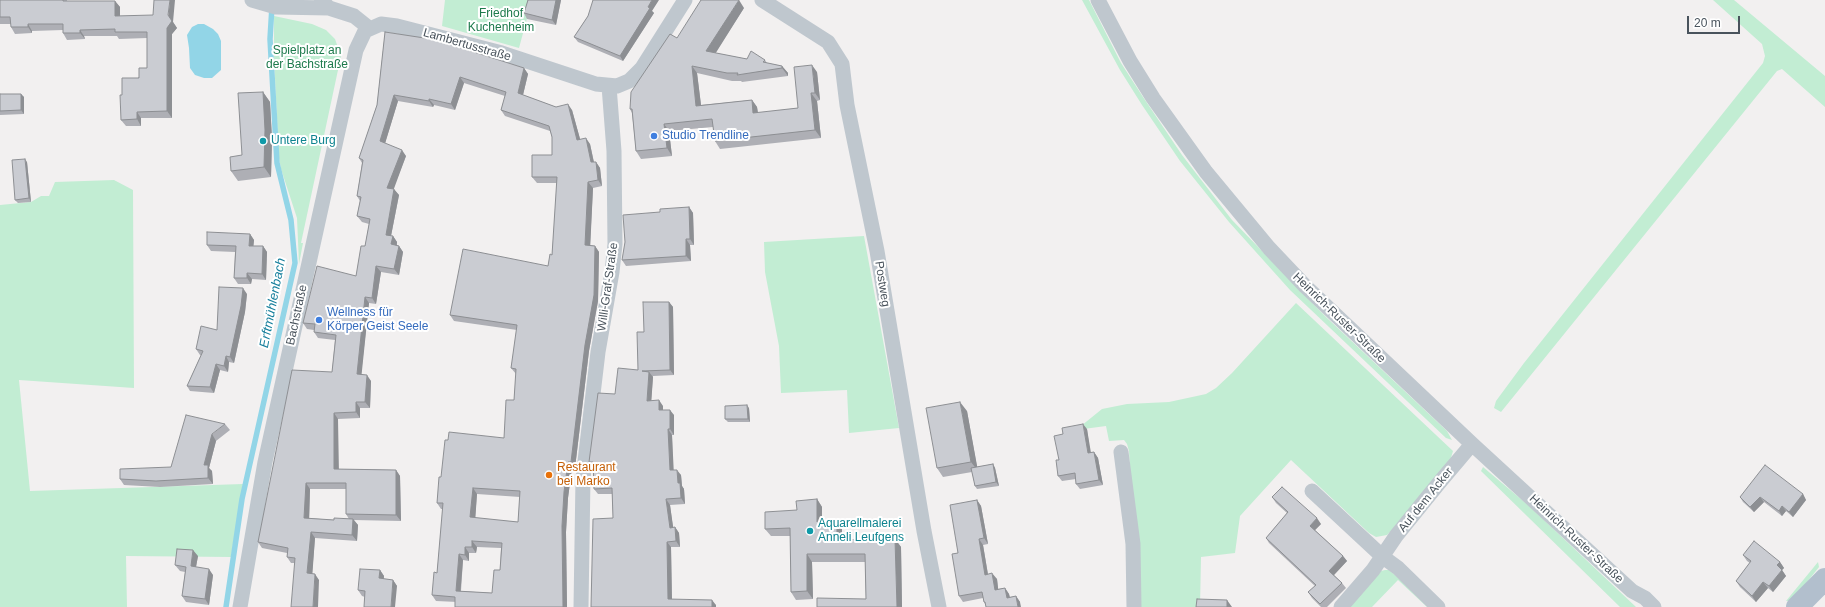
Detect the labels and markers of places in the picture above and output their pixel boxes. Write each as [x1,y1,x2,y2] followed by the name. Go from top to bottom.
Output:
[662,129,749,143] place label: Studio Trendline
[649,131,659,141] marker: Studio Trendline
[271,134,336,148] place label: Untere Burg
[258,136,268,146] marker: Untere Burg
[327,306,428,334] place label: Wellness für Körper Geist Seele
[314,315,324,325] marker: Wellness für Körper Geist Seele
[557,461,616,489] place label: Restaurant bei Marko
[544,470,554,480] marker: Restaurant bei Marko
[818,517,904,545] place label: Aquarellmalerei Anneli Leufgens
[805,526,815,536] marker: Aquarellmalerei Anneli Leufgens

